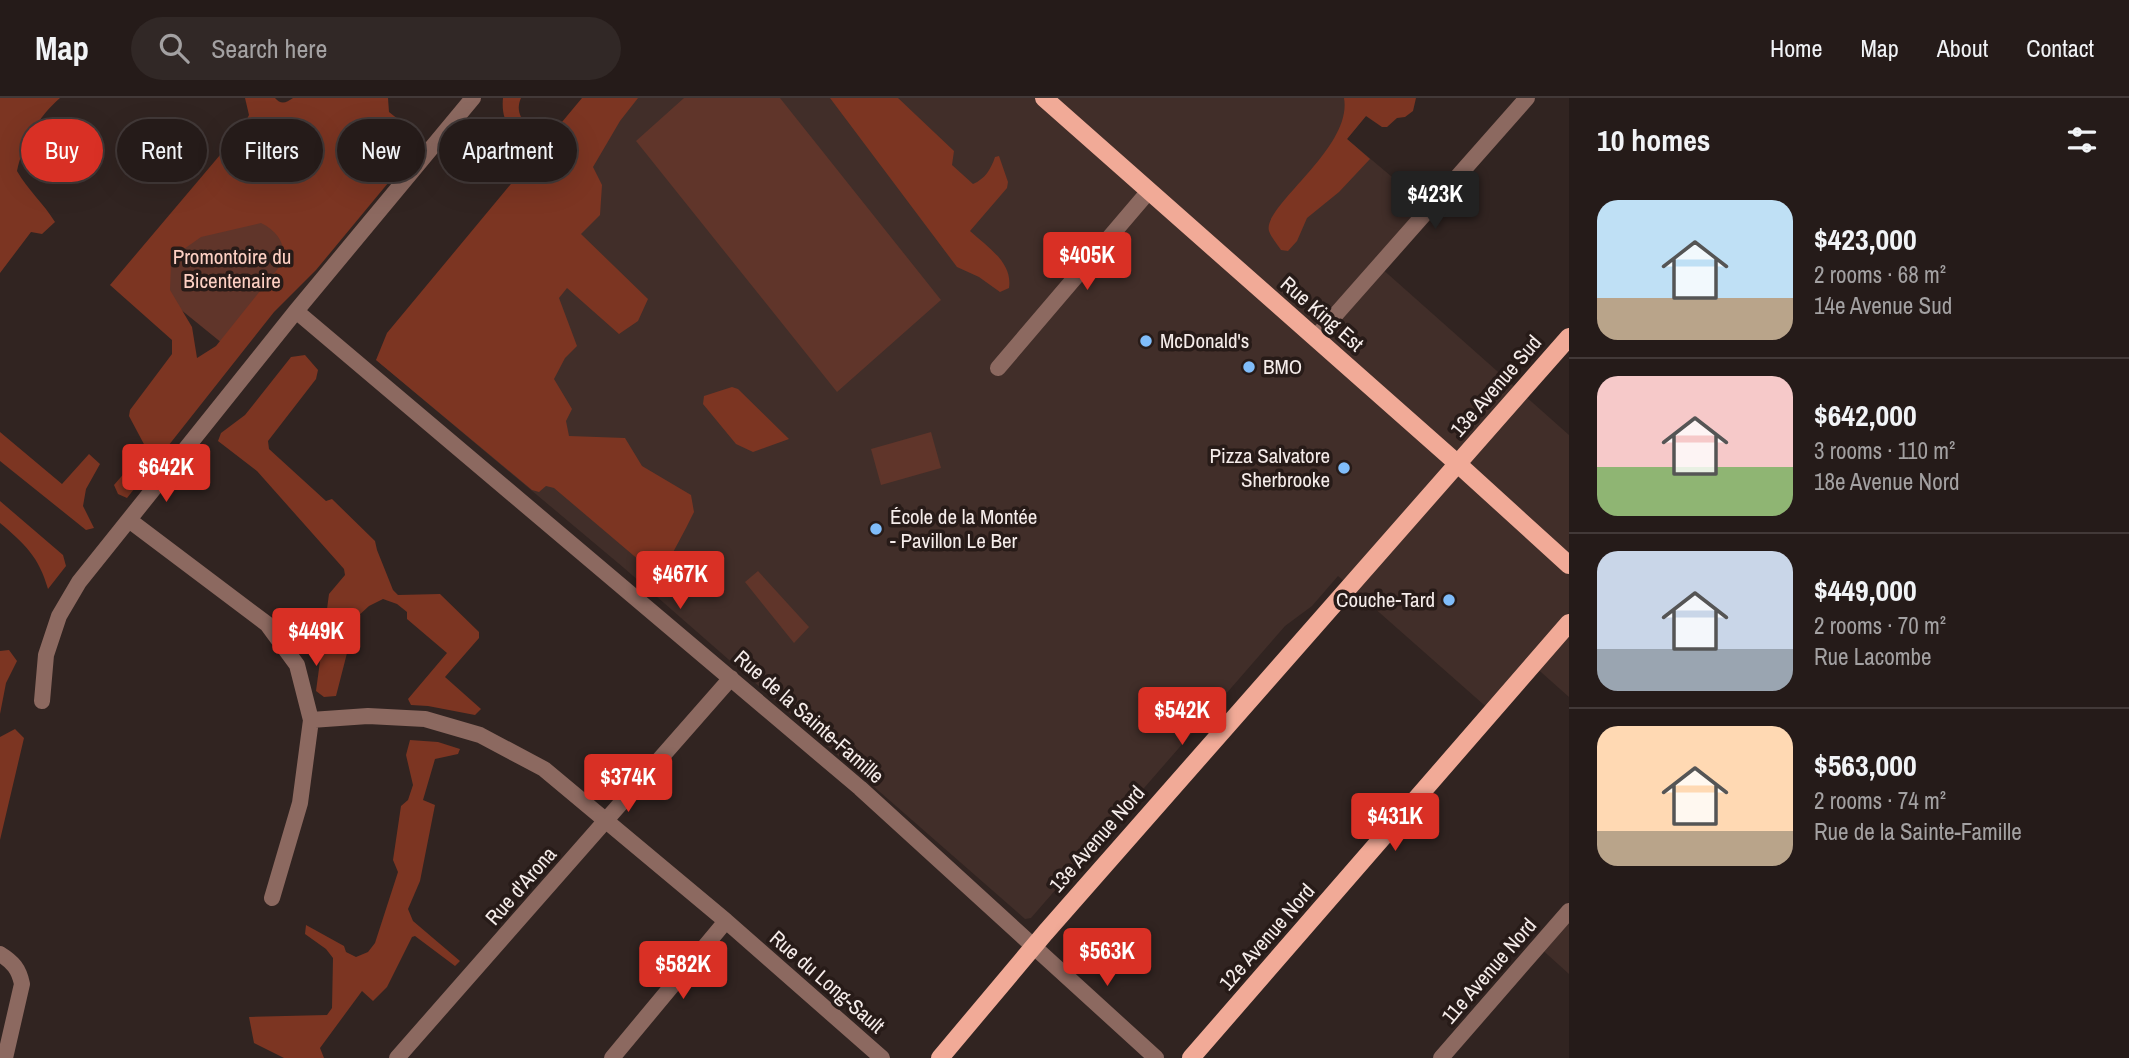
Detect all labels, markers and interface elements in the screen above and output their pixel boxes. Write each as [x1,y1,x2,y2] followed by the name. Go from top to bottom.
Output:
[131,17,621,80] search box
[35,26,89,70] text: Map
[155,29,193,67] icon: search
[211,31,327,66] text: Search here
[1770,32,1822,64] text: Home
[1860,32,1899,64] text: Map
[1937,32,1988,64] text: About
[2026,32,2094,64] text: Contact
[21,119,103,182] chip: Buy
[117,119,207,182] chip: Rent
[221,119,323,182] chip: Filters
[337,119,425,182] chip: New
[439,119,577,182] chip: Apartment
[1597,120,1711,160] text: 10 homes
[2063,121,2101,159] icon: filters
[1386,172,1484,231] pin: $423K
[1407,178,1463,209] text: $423K
[1814,219,1917,259] text: $423,000
[1653,228,1737,312] icon: home
[1038,232,1136,292] pin: $405K
[1059,239,1115,270] text: $405K
[173,242,291,295] park label: Promontoire du Bicentenaire
[1814,259,1946,290] text: 2 rooms · 68 m²
[1275,269,1370,358] street label: Rue King Est
[1814,290,1952,321] text: 14e Avenue Sud
[1160,326,1249,355] place label: McDonald's
[1443,329,1548,443] street label: 13e Avenue Sud
[1138,333,1154,349] marker: McDonald's
[1263,352,1302,381] place label: BMO
[1241,359,1257,375] marker: BMO
[1814,395,1917,435] text: $642,000
[1653,404,1737,488] icon: home
[1814,435,1955,466] text: 3 rooms · 110 m²
[1209,441,1330,494] place label: Pizza Salvatore Sherbrooke
[117,444,215,504] pin: $642K
[138,451,194,482] text: $642K
[1336,460,1352,476] marker: Pizza Salvatore Sherbrooke
[1814,466,1959,497] text: 18e Avenue Nord
[890,502,1037,555] place label: École de la Montée - Pavillon Le Ber
[868,521,884,537] marker: École de la Montée - Pavillon Le Ber
[631,552,729,611] pin: $467K
[652,558,708,589] text: $467K
[1814,570,1917,610] text: $449,000
[1653,579,1737,663] icon: home
[1336,585,1435,614] place label: Couche-Tard
[1441,592,1457,608] marker: Couche-Tard
[267,608,365,668] pin: $449K
[1814,610,1946,641] text: 2 rooms · 70 m²
[288,615,344,646] text: $449K
[1814,641,1931,672] text: Rue Lacombe
[728,643,890,790] street label: Rue de la Sainte-Famille
[1133,688,1231,747] pin: $542K
[1154,694,1210,725] text: $542K
[1814,745,1917,785] text: $563,000
[579,754,677,814] pin: $374K
[1653,754,1737,838] icon: home
[600,761,656,792] text: $374K
[1042,779,1151,898] street label: 13e Avenue Nord
[1814,785,1946,816] text: 2 rooms · 74 m²
[1346,794,1444,853] pin: $431K
[1367,800,1423,831] text: $431K
[1814,816,2022,847] text: Rue de la Sainte-Famille
[478,840,563,931] street label: Rue d'Arona
[1212,877,1321,996] street label: 12e Avenue Nord
[1435,912,1543,1030] street label: 11e Avenue Nord
[764,924,891,1040] street label: Rue du Long-Sault
[1058,928,1156,988] pin: $563K
[1079,935,1135,966] text: $563K
[634,942,732,1001] pin: $582K
[655,948,711,979] text: $582K

